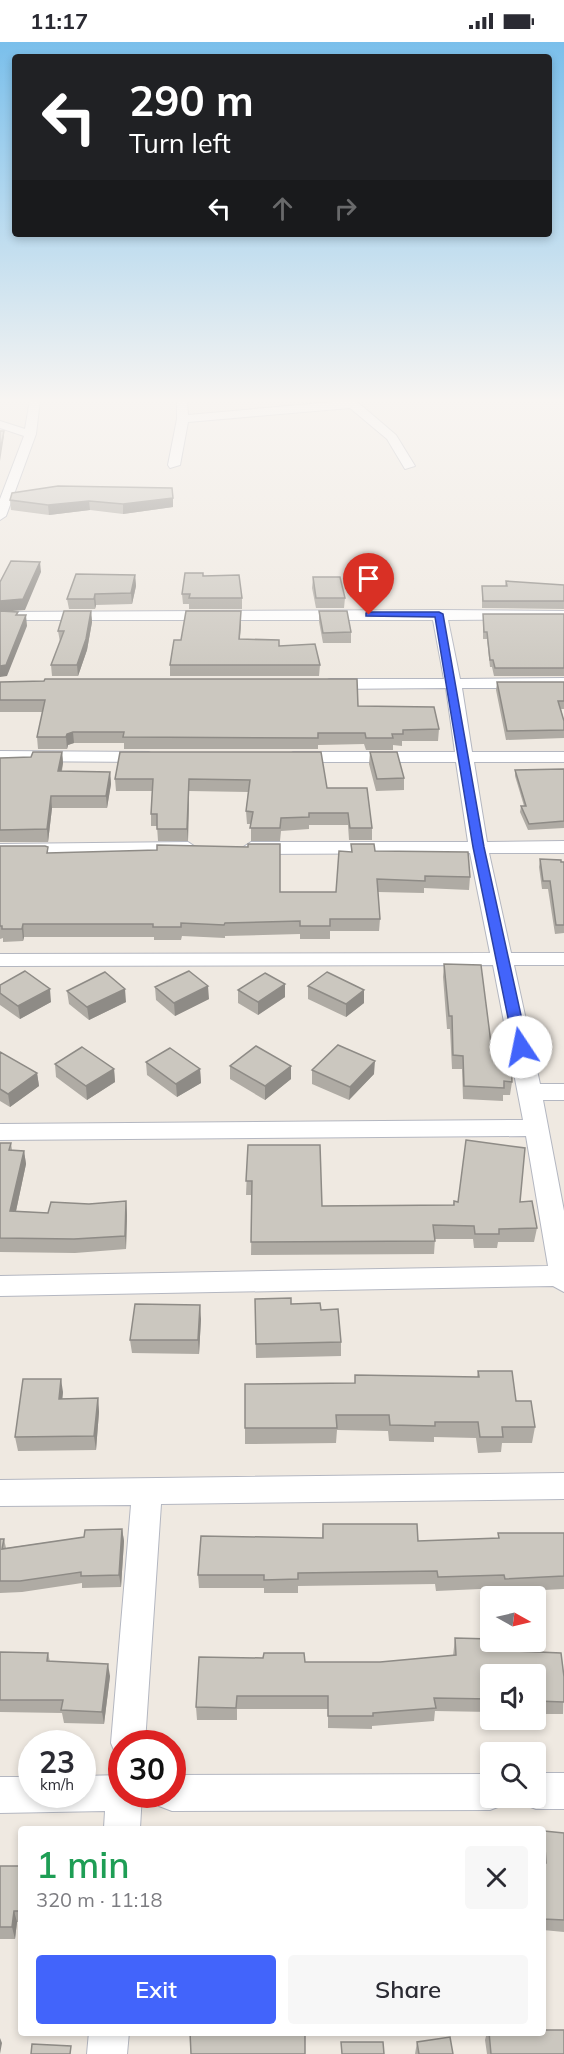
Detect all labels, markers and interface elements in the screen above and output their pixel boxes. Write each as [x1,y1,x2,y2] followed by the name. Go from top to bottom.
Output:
[30,7,88,35] text: 11:17
[129,74,254,127] text: 290 m
[30,78,108,156] icon: left
[129,126,231,160] text: Turn left
[203,192,236,225] icon: left
[266,192,299,225] icon: ahead
[329,192,362,225] icon: right
[343,553,394,615] pin
[352,562,385,595] icon: arrive
[489,1015,553,1079] position arrow
[480,1586,546,1652] north arrow
[480,1586,546,1808] map controls
[480,1664,546,1730] button: sound
[108,1730,186,1808] speed limit sign: 30
[480,1742,546,1808] button: search
[39,1743,75,1781] text: 23
[40,1775,74,1794] text: km/h
[36,1842,130,1887] text: 1 min
[465,1846,528,1909] button: close
[36,1887,162,1912] text: 320 m · 11:18
[36,1955,276,2024] button: Exit
[288,1955,528,2024] button: Share

